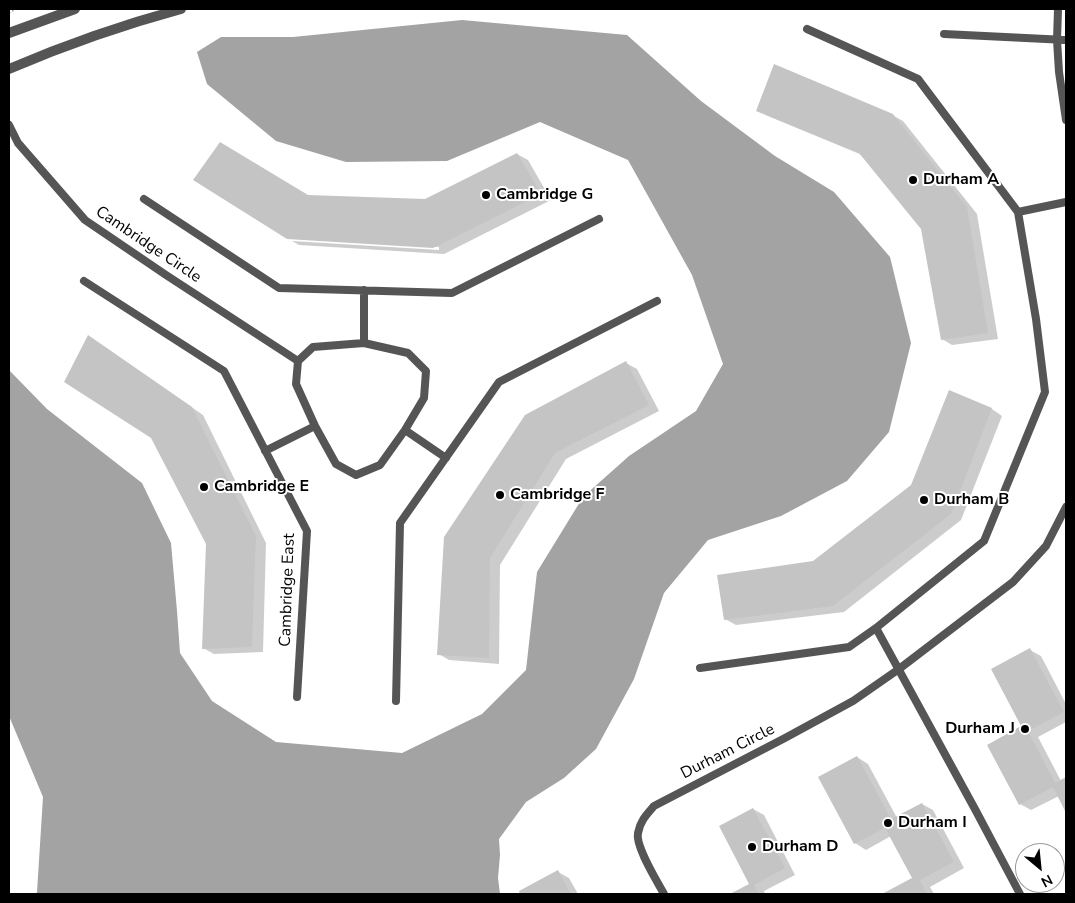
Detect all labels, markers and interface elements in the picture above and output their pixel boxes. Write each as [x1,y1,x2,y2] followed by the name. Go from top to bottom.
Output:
[923,170,999,190] place label: Durham A
[907,174,919,186] marker: Durham A
[496,185,593,205] place label: Cambridge G
[480,189,492,201] marker: Cambridge G
[91,203,205,287] street label: Cambridge Circle
[214,477,309,497] place label: Cambridge E
[198,481,210,493] marker: Cambridge E
[510,485,605,505] place label: Cambridge F
[494,489,506,501] marker: Cambridge F
[934,490,1009,510] place label: Durham B
[918,494,930,506] marker: Durham B
[276,533,300,647] street label: Cambridge East
[945,719,1015,739] place label: Durham J
[678,720,778,784] street label: Durham Circle
[1019,723,1031,735] marker: Durham J
[898,813,967,833] place label: Durham I
[882,817,894,829] marker: Durham I
[762,837,838,857] place label: Durham D
[746,841,758,853] marker: Durham D
[1015,843,1065,893] north arrow
[1038,870,1056,892] text: N

